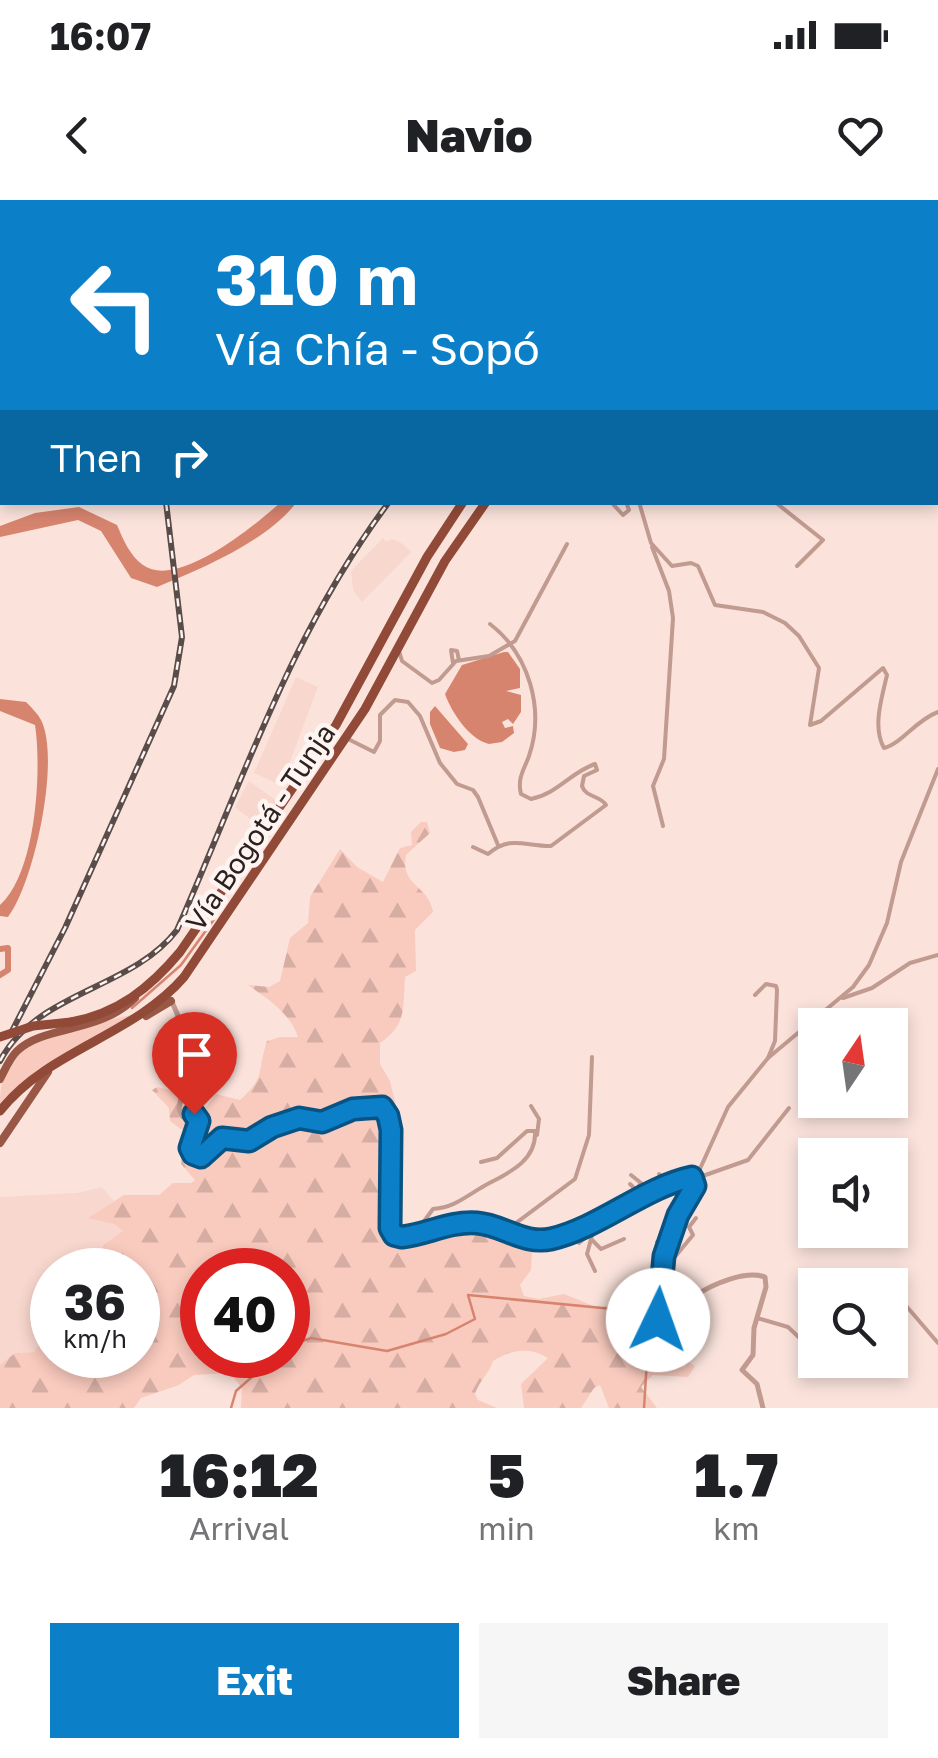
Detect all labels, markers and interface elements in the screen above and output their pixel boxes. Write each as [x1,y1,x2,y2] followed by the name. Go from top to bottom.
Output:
[50,13,151,58] text: 16:07
[50,108,105,163] icon: back
[405,108,533,162] text: Navio
[833,108,888,163] icon: heart
[215,236,418,320] text: 310 m
[50,240,180,370] icon: left
[215,321,540,375] text: Vía Chía - Sopó
[162,430,217,485] icon: right
[50,435,142,480] text: Then
[178,717,342,937] street label: Vía Bogotá - Tunja
[798,1008,908,1118] north arrow
[798,1008,908,1378] map controls
[152,1012,237,1115] pin
[167,1027,222,1082] icon: arrive
[798,1138,908,1248] button: sound
[180,1248,310,1378] speed limit sign: 40
[606,1268,710,1372] position arrow
[798,1268,908,1378] button: search
[64,1271,126,1331] text: 36
[63,1323,127,1354] text: km/h
[159,1438,319,1510] text: 16:12
[488,1438,525,1510] text: 5
[694,1438,779,1510] text: 1.7
[189,1509,289,1547] text: Arrival
[478,1509,535,1547] text: min
[713,1509,760,1547] text: km
[50,1623,459,1738] button: Exit
[479,1623,888,1738] button: Share

